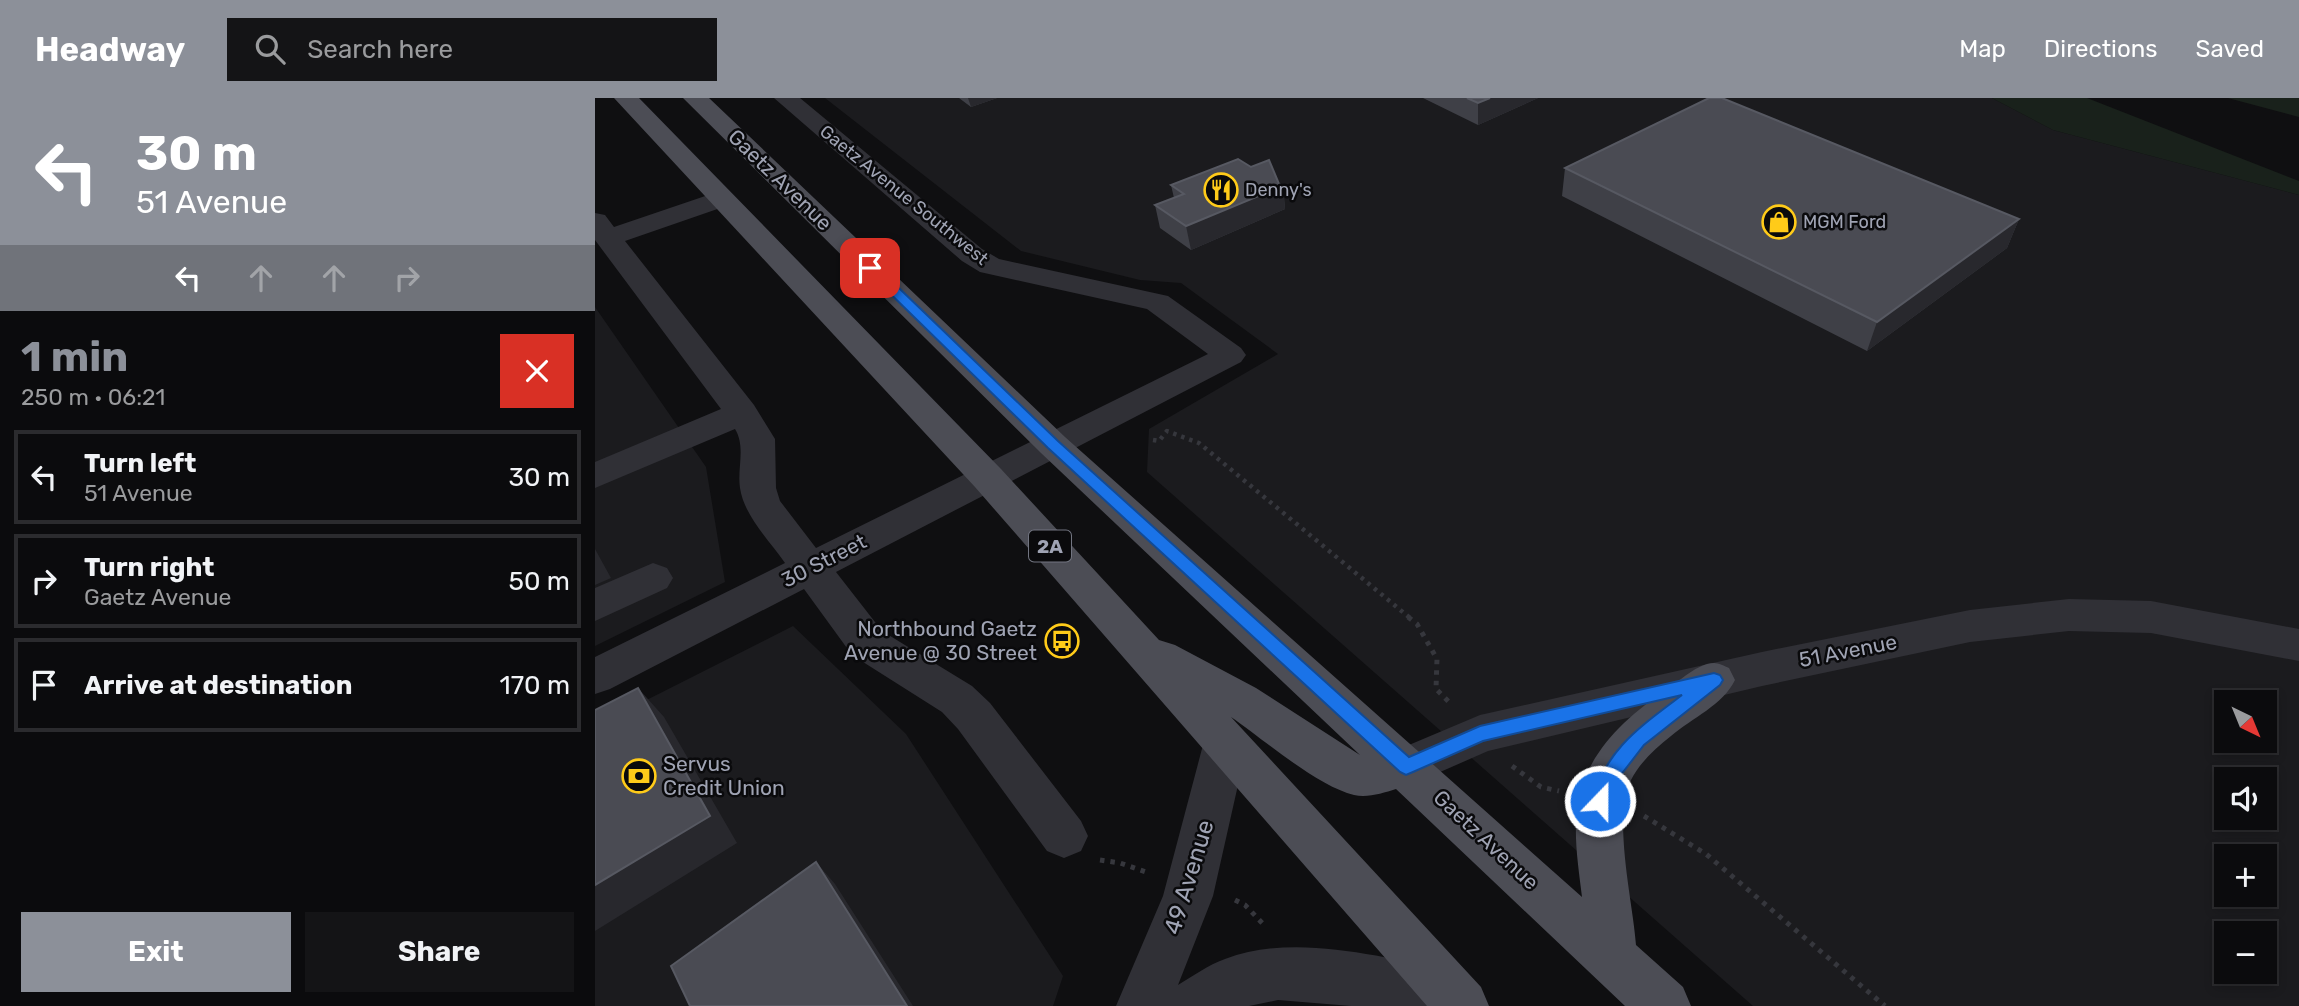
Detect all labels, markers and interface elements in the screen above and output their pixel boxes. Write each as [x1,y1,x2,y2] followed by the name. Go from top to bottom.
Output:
[227,18,717,81] search box
[35,30,185,69] text: Headway
[251,30,289,68] icon: search
[307,34,453,65] text: Search here
[1959,35,2006,63] text: Map
[2044,35,2157,63] text: Directions
[2195,35,2264,63] text: Saved
[815,120,993,270] street label: Gaetz Avenue Southwest
[136,124,257,182] text: 30 m
[723,124,837,235] street label: Gaetz Avenue
[21,126,112,217] icon: left
[1202,171,1240,209] restaurant icon: Denny's
[1245,179,1312,201] place label: Denny's
[136,183,287,221] text: 51 Avenue
[1760,203,1798,241] shop icon: MGM Ford
[1803,211,1886,233] place label: MGM Ford
[840,238,900,298] pin
[851,249,889,287] icon: arrive
[169,259,207,297] icon: left
[242,259,280,297] icon: ahead
[315,259,353,297] icon: ahead
[388,259,426,297] icon: right
[21,332,128,382] text: 1 min
[500,334,574,408] button: close
[21,383,165,411] text: 250 m · 06:21
[84,448,196,479] text: Turn left
[25,458,63,496] icon: left
[508,462,570,493] text: 30 m
[84,479,193,507] text: 51 Avenue
[777,529,870,593] street label: 30 Street
[1029,530,1071,561] road number: 2A
[84,552,214,583] text: Turn right
[25,562,63,600] icon: right
[509,566,570,597] text: 50 m
[84,583,231,611] text: Gaetz Avenue
[844,616,1037,665] place label: Northbound Gaetz Avenue @ 30 Street
[1043,622,1081,660] bus stop icon: Northbound Gaetz Avenue @ 30 Street
[1797,629,1899,672] street label: 51 Avenue
[25,666,63,704] icon: arrive
[84,670,352,701] text: Arrive at destination
[500,670,570,701] text: 170 m
[2214,690,2277,752] north arrow
[2214,690,2277,984] map controls
[663,751,785,800] place label: Servus Credit Union
[620,757,658,795] bank icon: Servus Credit Union
[1563,764,1637,838] position arrow
[2214,767,2277,830] button: sound
[1429,785,1544,895] street label: Gaetz Avenue
[1158,816,1220,938] street label: 49 Avenue
[2214,844,2277,907] button: +
[21,912,291,992] button: Exit
[305,912,574,992] button: Share
[2214,921,2277,984] button: −

